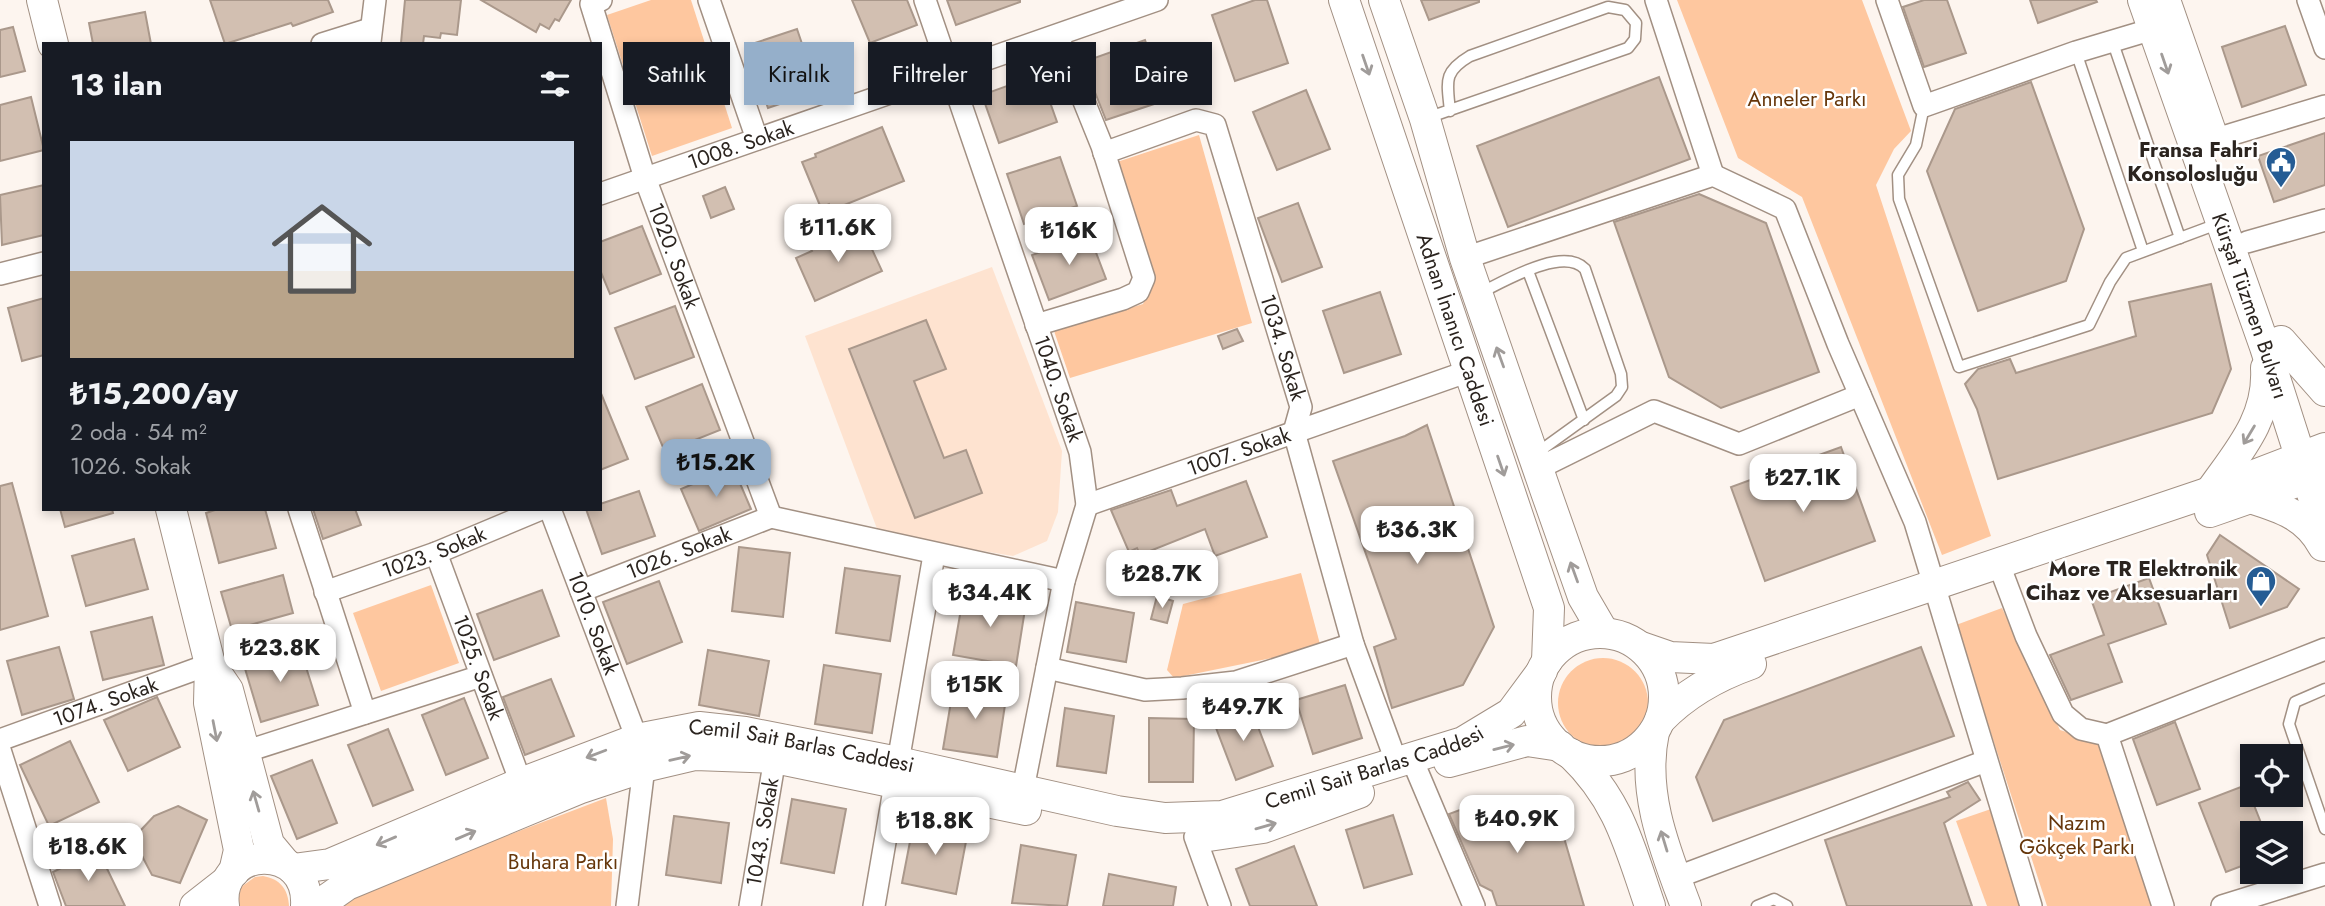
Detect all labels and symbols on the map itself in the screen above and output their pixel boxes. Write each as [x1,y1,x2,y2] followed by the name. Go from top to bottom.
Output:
[1361,53,1373,75] one-way arrow
[2160,53,2172,75] one-way arrow
[1748,84,1866,114] park label: Anneler Parkı
[684,112,798,177] street label: 1008. Sokak
[2127,135,2258,189] place label: Fransa Fahri Konsolosluğu
[2264,145,2298,189] public building icon: Fransa Fahri Konsolosluğu
[641,199,708,314] street label: 1020. Sokak
[781,204,895,264] pin: ₺11.6K
[1028,208,1110,267] pin: ₺16K
[2204,209,2296,403] street label: Kürşat Tüzmen Bulvarı
[1409,229,1502,430] street label: Adnan İnanıcı Caddesi
[1252,291,1313,405] street label: 1034. Sokak
[1026,331,1091,447] street label: 1040. Sokak
[1492,346,1505,368] one-way arrow
[1183,419,1295,484] street label: 1007. Sokak
[2241,425,2255,445] one-way arrow
[659,440,773,499] pin: ₺15.2K
[1746,454,1860,514] pin: ₺27.1K
[1496,455,1508,477] one-way arrow
[1360,506,1474,566] pin: ₺36.3K
[378,518,491,586] street label: 1023. Sokak
[622,519,736,587] street label: 1026. Sokak
[1105,550,1219,610] pin: ₺28.7K
[2026,554,2238,608] place label: More TR Elektronik Cihaz ve Aksesuarları
[1567,561,1579,583] one-way arrow
[2244,564,2278,608] shop icon: More TR Elektronik Cihaz ve Aksesuarları
[560,567,627,680] street label: 1010. Sokak
[933,570,1047,629] pin: ₺34.4K
[445,611,512,725] street label: 1025. Sokak
[223,624,337,684] pin: ₺23.8K
[934,662,1016,721] pin: ₺15K
[49,669,163,735] street label: 1074. Sokak
[1186,684,1300,743] pin: ₺49.7K
[686,712,917,780] street label: Cemil Sait Barlas Caddesi
[1261,718,1490,817] street label: Cemil Sait Barlas Caddesi
[209,719,222,742] one-way arrow
[1493,740,1515,753] one-way arrow
[586,749,608,762] one-way arrow
[668,751,691,764] one-way arrow
[739,775,787,889] street label: 1043. Sokak
[249,790,262,813] one-way arrow
[1460,796,1574,855] pin: ₺40.9K
[878,798,992,857] pin: ₺18.8K
[2019,808,2135,862] park label: Nazım Gökçek Parkı
[1254,819,1276,832] one-way arrow
[31,824,145,883] pin: ₺18.6K
[455,828,477,841] one-way arrow
[1657,831,1669,853] one-way arrow
[375,835,397,848] one-way arrow
[508,847,618,877] park label: Buhara Parkı

